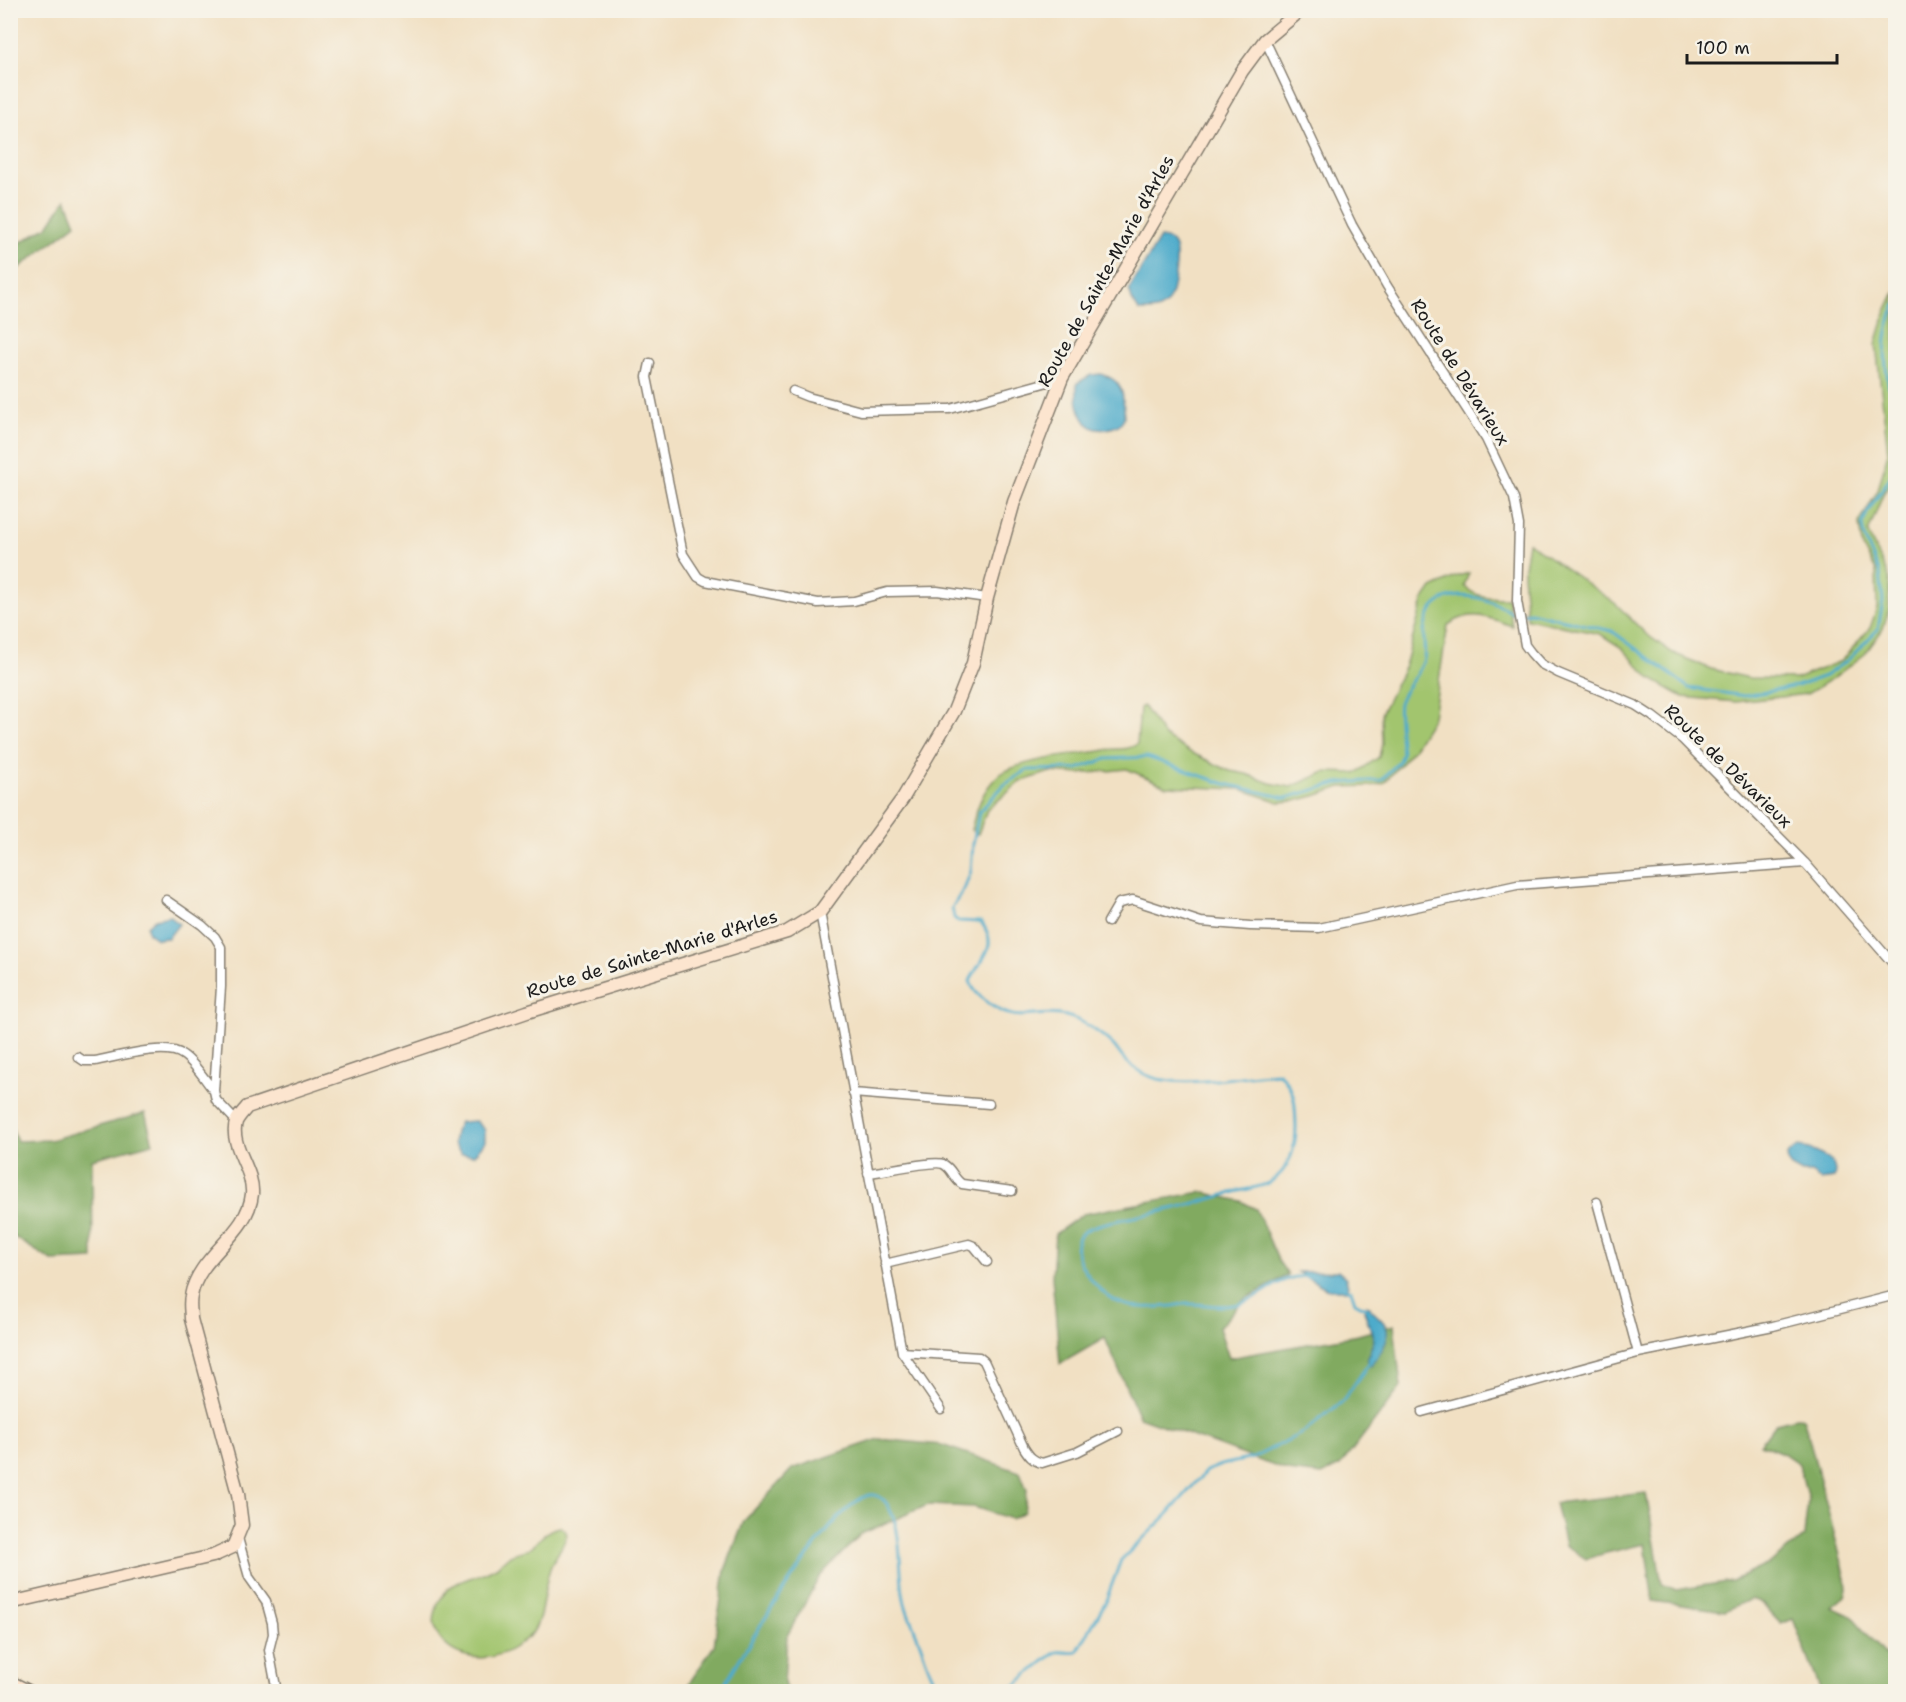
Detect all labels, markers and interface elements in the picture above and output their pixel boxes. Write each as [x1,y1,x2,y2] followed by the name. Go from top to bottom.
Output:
[1687,27,1837,65] scale bar
[1696,36,1750,60] text: 100 m
[1032,151,1180,391] street label: Route de Sainte-Marie d'Arles
[1405,294,1515,450] street label: Route de Dévarieux
[1659,699,1797,833] street label: Route de Dévarieux
[523,904,781,1004] street label: Route de Sainte-Marie d'Arles

